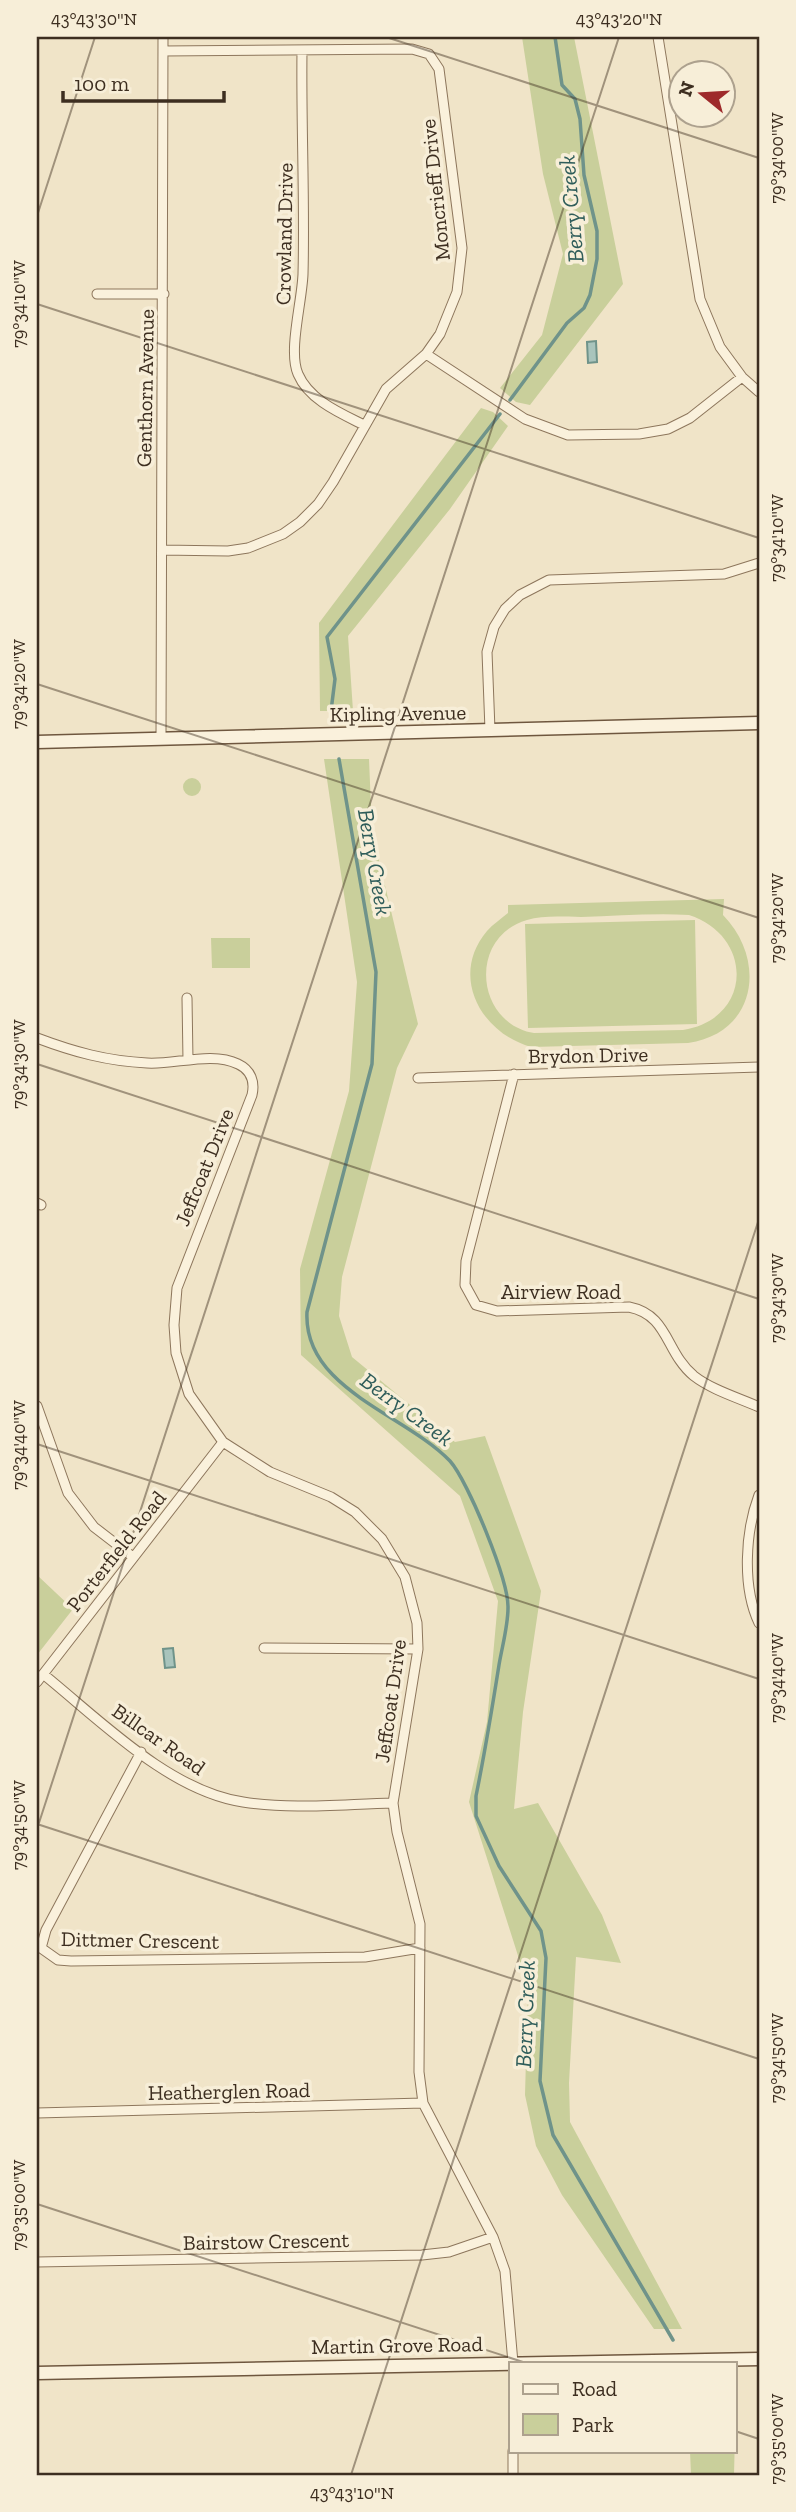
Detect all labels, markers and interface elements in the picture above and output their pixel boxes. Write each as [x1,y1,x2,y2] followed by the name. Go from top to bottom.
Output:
[51,8,137,30] text: 43°43'30"N
[576,8,662,30] text: 43°43'20"N
[63,60,224,104] scale bar
[666,60,736,130] north arrow
[74,71,129,96] text: 100 m
[673,78,699,99] text: N
[766,112,788,203] text: 79°34'00"W
[415,118,455,262] street label: Moncrieff Drive
[552,154,590,264] water label: Berry Creek
[270,163,298,305] street label: Crowland Drive
[8,260,30,348] text: 79°34'10"W
[131,309,159,467] street label: Genthorn Avenue
[766,494,788,582] text: 79°34'10"W
[8,639,30,729] text: 79°34'20"W
[329,699,467,727] street label: Kipling Avenue
[352,806,398,918] water label: Berry Creek
[766,873,788,963] text: 79°34'20"W
[8,1019,30,1109] text: 79°34'30"W
[528,1041,649,1069] street label: Brydon Drive
[169,1105,239,1229] street label: Jeffcoat Drive
[766,1253,788,1343] text: 79°34'30"W
[501,1279,622,1304] street label: Airview Road
[355,1366,459,1452] water label: Berry Creek
[8,1400,30,1490] text: 79°34'40"W
[61,1485,171,1616] street label: Porterfield Road
[766,1633,788,1723] text: 79°34'40"W
[369,1638,411,1764] street label: Jeffcoat Drive
[108,1698,211,1780] street label: Billcar Road
[8,1780,30,1870] text: 79°34'50"W
[61,1926,220,1954] street label: Dittmer Crescent
[509,1960,541,2068] water label: Berry Creek
[766,2013,788,2103] text: 79°34'50"W
[148,2077,311,2105] street label: Heatherglen Road
[8,2159,30,2250] text: 79°35'00"W
[183,2227,350,2255] street label: Bairstow Crescent
[311,2331,483,2359] street label: Martin Grove Road
[509,2362,736,2452] legend
[572,2376,618,2401] text: Road
[766,2393,788,2484] text: 79°35'00"W
[572,2412,614,2437] text: Park
[310,2482,394,2504] text: 43°43'10"N

